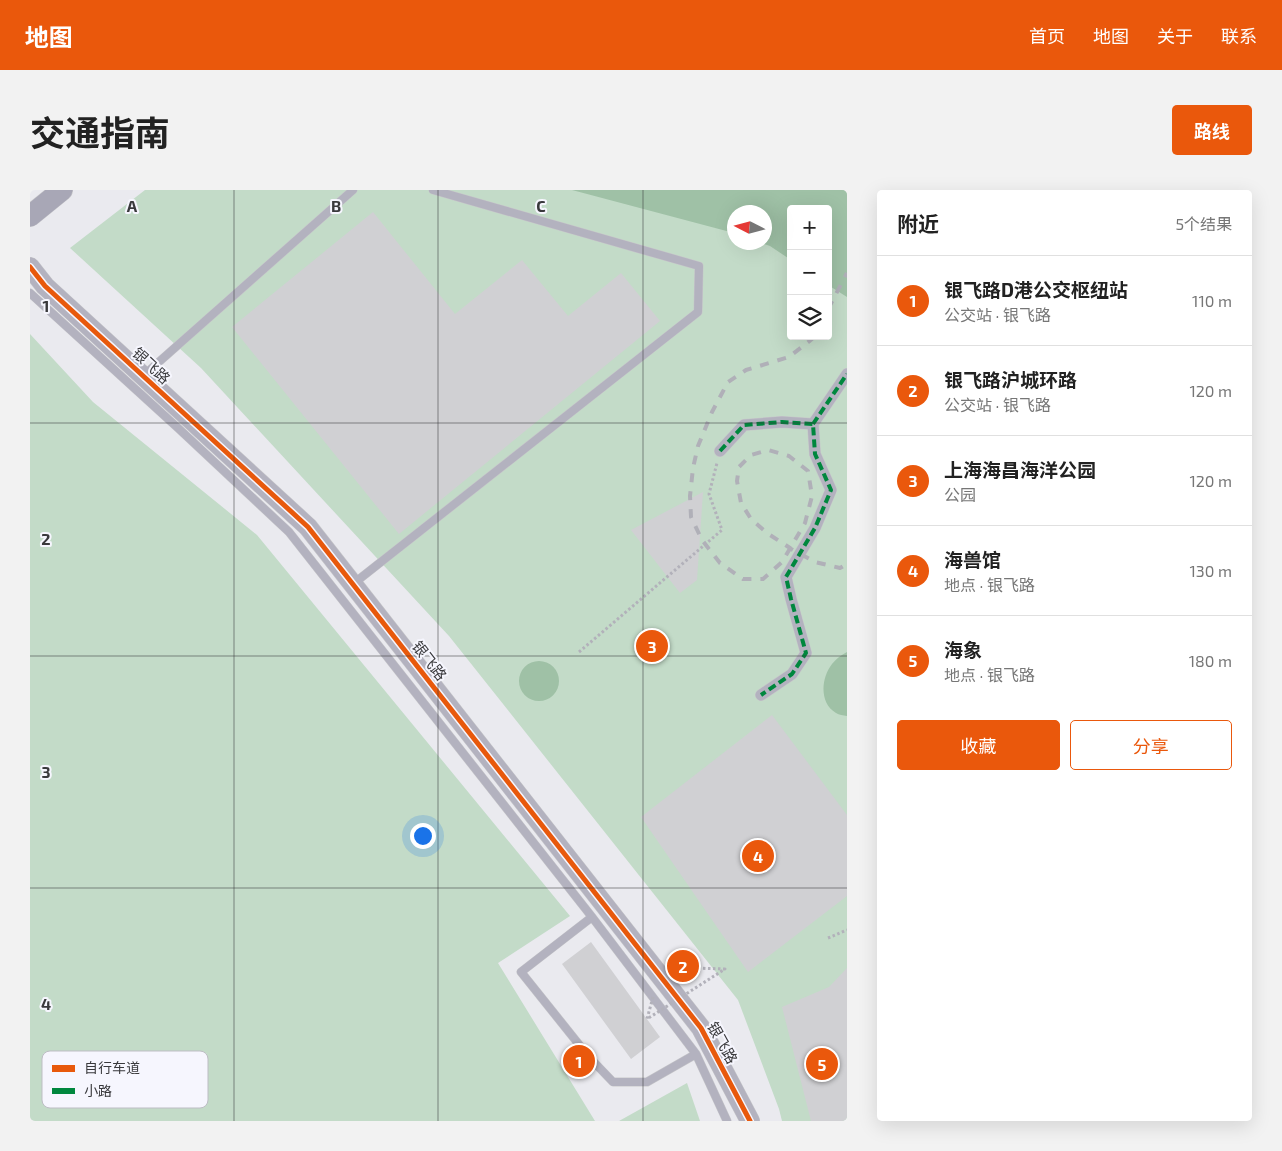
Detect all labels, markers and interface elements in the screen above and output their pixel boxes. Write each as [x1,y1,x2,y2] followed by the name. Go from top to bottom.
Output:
[25,22,73,51] text: 地图
[1029,25,1065,47] text: 首页
[1093,25,1129,47] text: 地图
[1157,25,1193,47] text: 关于
[1221,25,1257,47] text: 联系
[1172,105,1252,155] button: 路线
[30,111,170,153] text: 交通指南
[127,196,138,215] text: A
[331,196,341,215] text: B
[536,196,546,215] text: C
[727,205,772,250] north arrow
[787,205,832,340] map controls
[787,205,832,250] button: +
[897,211,939,236] text: 附近
[1175,214,1232,233] text: 5个结果
[787,250,832,295] button: −
[944,278,1128,301] text: 银飞路D港公交枢纽站
[910,291,916,310] text: 1
[1192,291,1232,310] text: 110 m
[787,295,832,340] button: layers
[43,296,49,315] text: 1
[944,305,1051,324] text: 公交站 · 银飞路
[129,343,174,387] street label: 银飞路
[944,368,1077,391] text: 银飞路沪城环路
[908,381,918,400] text: 2
[1189,381,1232,400] text: 120 m
[944,395,1051,414] text: 公交站 · 银飞路
[944,458,1096,481] text: 上海海昌海洋公园
[908,471,918,490] text: 3
[1189,471,1232,490] text: 120 m
[944,485,976,504] text: 公园
[41,529,51,548] text: 2
[944,548,1001,571] text: 海兽馆
[908,561,918,580] text: 4
[1190,561,1232,580] text: 130 m
[944,575,1035,594] text: 地点 · 银飞路
[636,627,668,665] pin: 3
[409,637,451,684] street label: 银飞路
[944,638,982,661] text: 海象
[909,651,917,670] text: 5
[1189,651,1232,670] text: 180 m
[944,665,1035,684] text: 地点 · 银飞路
[897,720,1060,770] button: 收藏
[1070,720,1232,770] button: 分享
[41,762,51,781] text: 3
[410,823,436,849] your location
[742,837,774,875] pin: 4
[667,947,699,985] pin: 2
[41,994,51,1013] text: 4
[704,1018,742,1067] street label: 银飞路
[563,1042,595,1080] pin: 1
[806,1045,838,1083] pin: 5
[42,1051,208,1108] legend
[84,1059,140,1076] text: 自行车道
[84,1082,112,1099] text: 小路

